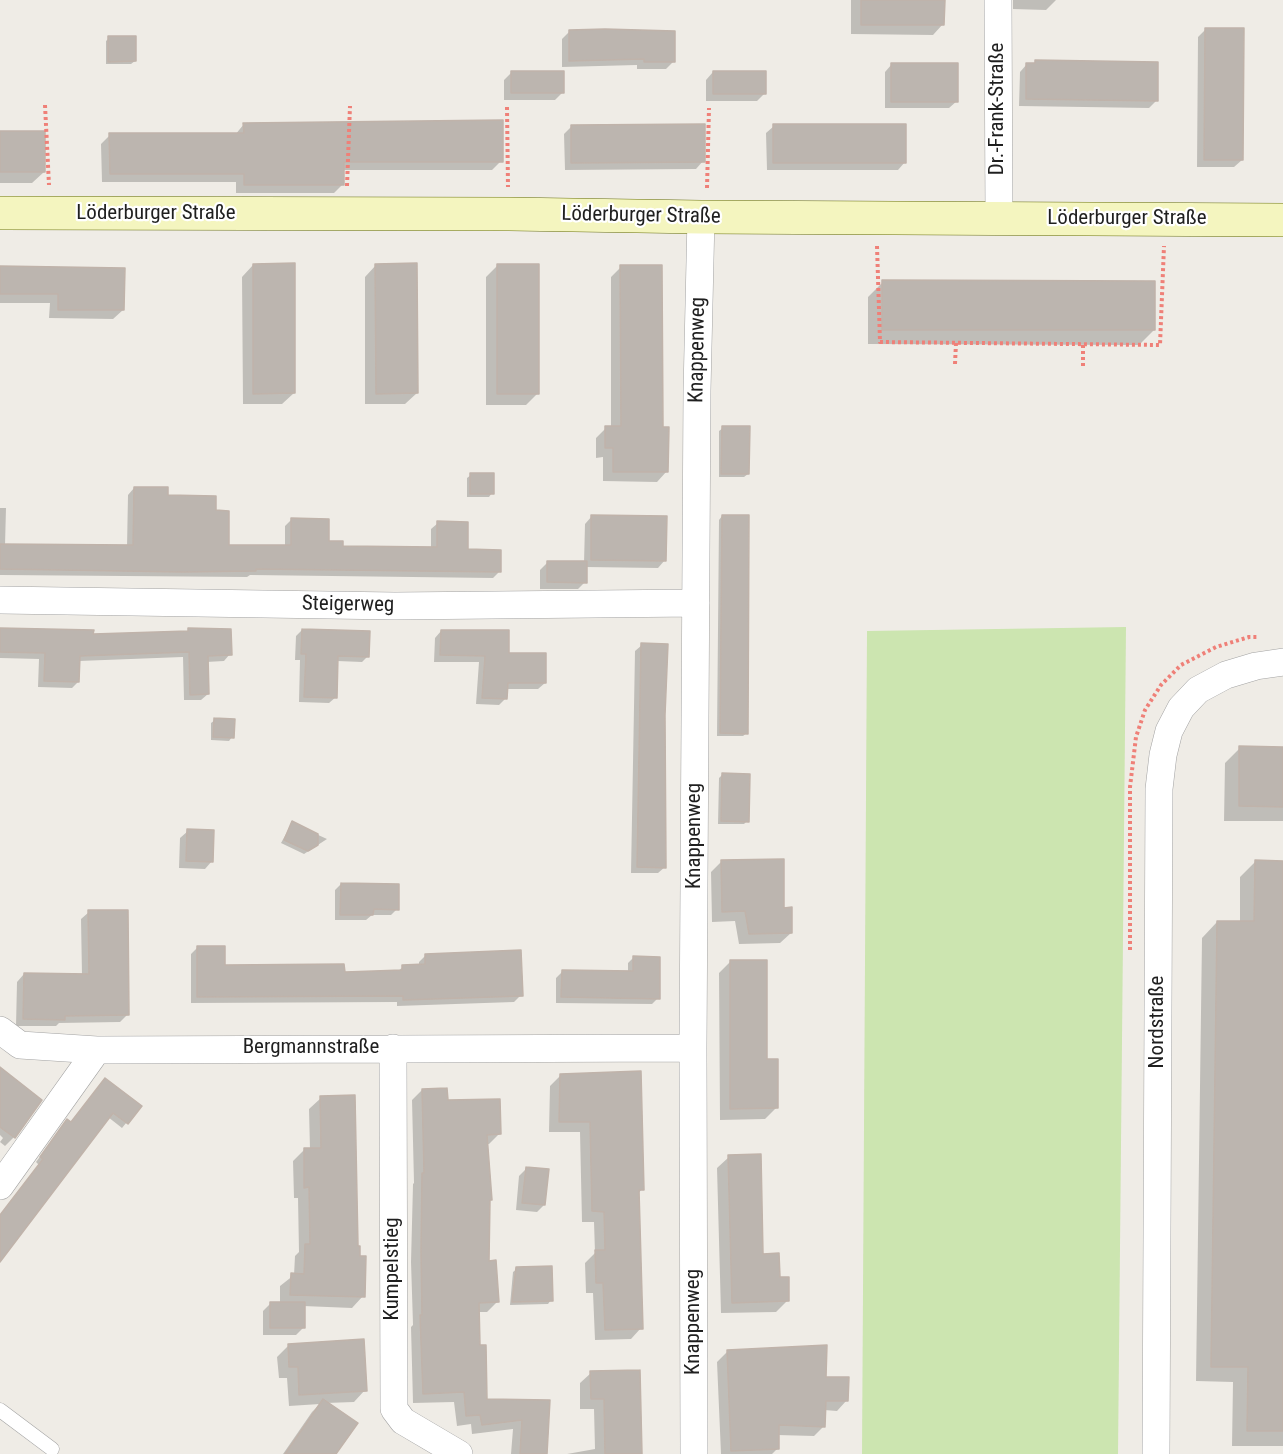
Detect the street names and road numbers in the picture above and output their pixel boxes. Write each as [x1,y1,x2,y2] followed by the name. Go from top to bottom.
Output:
[985,43,1011,175] street label: Dr.-Frank-Straße
[76,201,236,227] street label: Löderburger Straße
[561,202,721,230] street label: Löderburger Straße
[1047,206,1207,232] street label: Löderburger Straße
[684,297,712,403] street label: Knappenweg
[302,592,394,618] street label: Steigerweg
[682,783,708,889] street label: Knappenweg
[1145,976,1171,1068] street label: Nordstraße
[243,1035,379,1061] street label: Bergmannstraße
[380,1217,406,1321] street label: Kumpelstieg
[681,1269,707,1375] street label: Knappenweg

